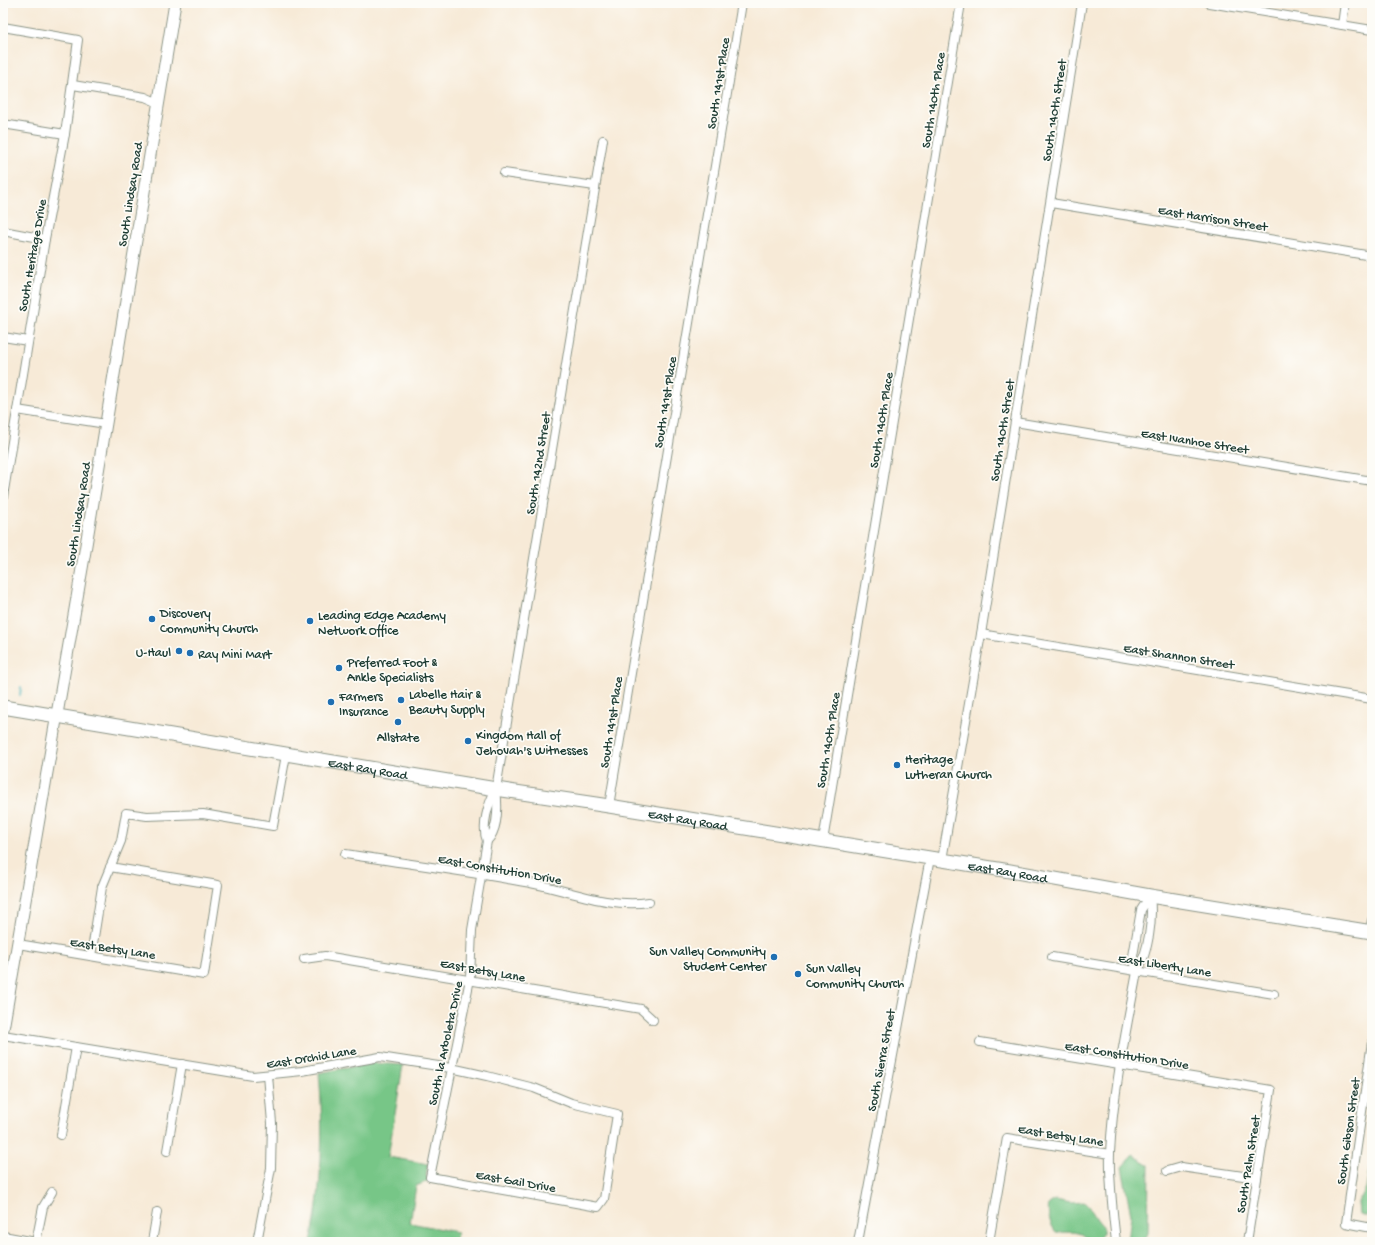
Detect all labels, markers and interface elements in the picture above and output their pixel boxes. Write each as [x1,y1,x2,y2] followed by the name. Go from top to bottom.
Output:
[705,36,734,130] street label: South 141st Place
[919,51,949,149] street label: South 140th Place
[1040,57,1071,162] street label: South 140th Street
[116,140,147,248] street label: South Lindsay Road
[16,198,51,313] street label: South Heritage Drive
[1157,203,1270,236] street label: East Harrison Street
[652,355,681,449] street label: South 141st Place
[867,371,897,469] street label: South 140th Place
[988,377,1019,482] street label: South 140th Street
[524,409,555,516] street label: South 142nd Street
[1140,427,1251,459] street label: East Ivanhoe Street
[64,460,95,568] street label: South Lindsay Road
[159,607,258,637] place label: Discovery Community Church
[318,609,447,639] place label: Leading Edge Academy Network Office
[147,614,157,624] marker: Discovery Community Church
[305,616,315,626] marker: Leading Edge Academy Network Office
[1122,641,1237,674] street label: East Shannon Street
[136,646,171,661] place label: U-Haul
[174,646,184,656] marker: U-Haul
[185,648,195,658] marker: Ray Mini Mart
[198,648,273,663] place label: Ray Mini Mart
[346,656,437,686] place label: Preferred Foot & Ankle Specialists
[334,663,344,673] marker: Preferred Foot & Ankle Specialists
[598,675,627,769] street label: South 141st Place
[408,688,485,718] place label: Labelle Hair & Beauty Supply
[338,690,389,720] place label: Farmers Insurance
[814,691,844,789] street label: South 140th Place
[396,695,406,705] marker: Labelle Hair & Beauty Supply
[326,697,336,707] marker: Farmers Insurance
[393,717,403,727] marker: Allstate
[476,729,589,759] place label: Kingdom Hall of Jehovah's Witnesses
[377,731,420,746] place label: Allstate
[463,736,473,746] marker: Kingdom Hall of Jehovah's Witnesses
[905,753,992,783] place label: Heritage Lutheran Church
[327,756,410,784] street label: East Ray Road
[892,760,902,770] marker: Heritage Lutheran Church
[647,807,730,835] street label: East Ray Road
[437,852,563,889] street label: East Constitution Drive
[966,859,1050,888] street label: East Ray Road
[69,935,157,964] street label: East Betsy Lane
[649,945,767,975] place label: Sun Valley Community Student Center
[769,952,779,962] marker: Sun Valley Community Student Center
[1117,952,1212,981] street label: East Liberty Lane
[439,957,527,986] street label: East Betsy Lane
[806,962,904,992] place label: Sun Valley Community Church
[793,969,803,979] marker: Sun Valley Community Church
[426,980,467,1107] street label: South la Arboleta Drive
[865,1006,900,1113] street label: South Sierra Street
[1064,1039,1190,1074] street label: East Constitution Drive
[265,1044,358,1073] street label: East Orchid Lane
[1335,1075,1365,1186] street label: South Gibson Street
[1234,1113,1265,1214] street label: South Palm Street
[1017,1122,1105,1151] street label: East Betsy Lane
[474,1168,557,1197] street label: East Gail Drive

